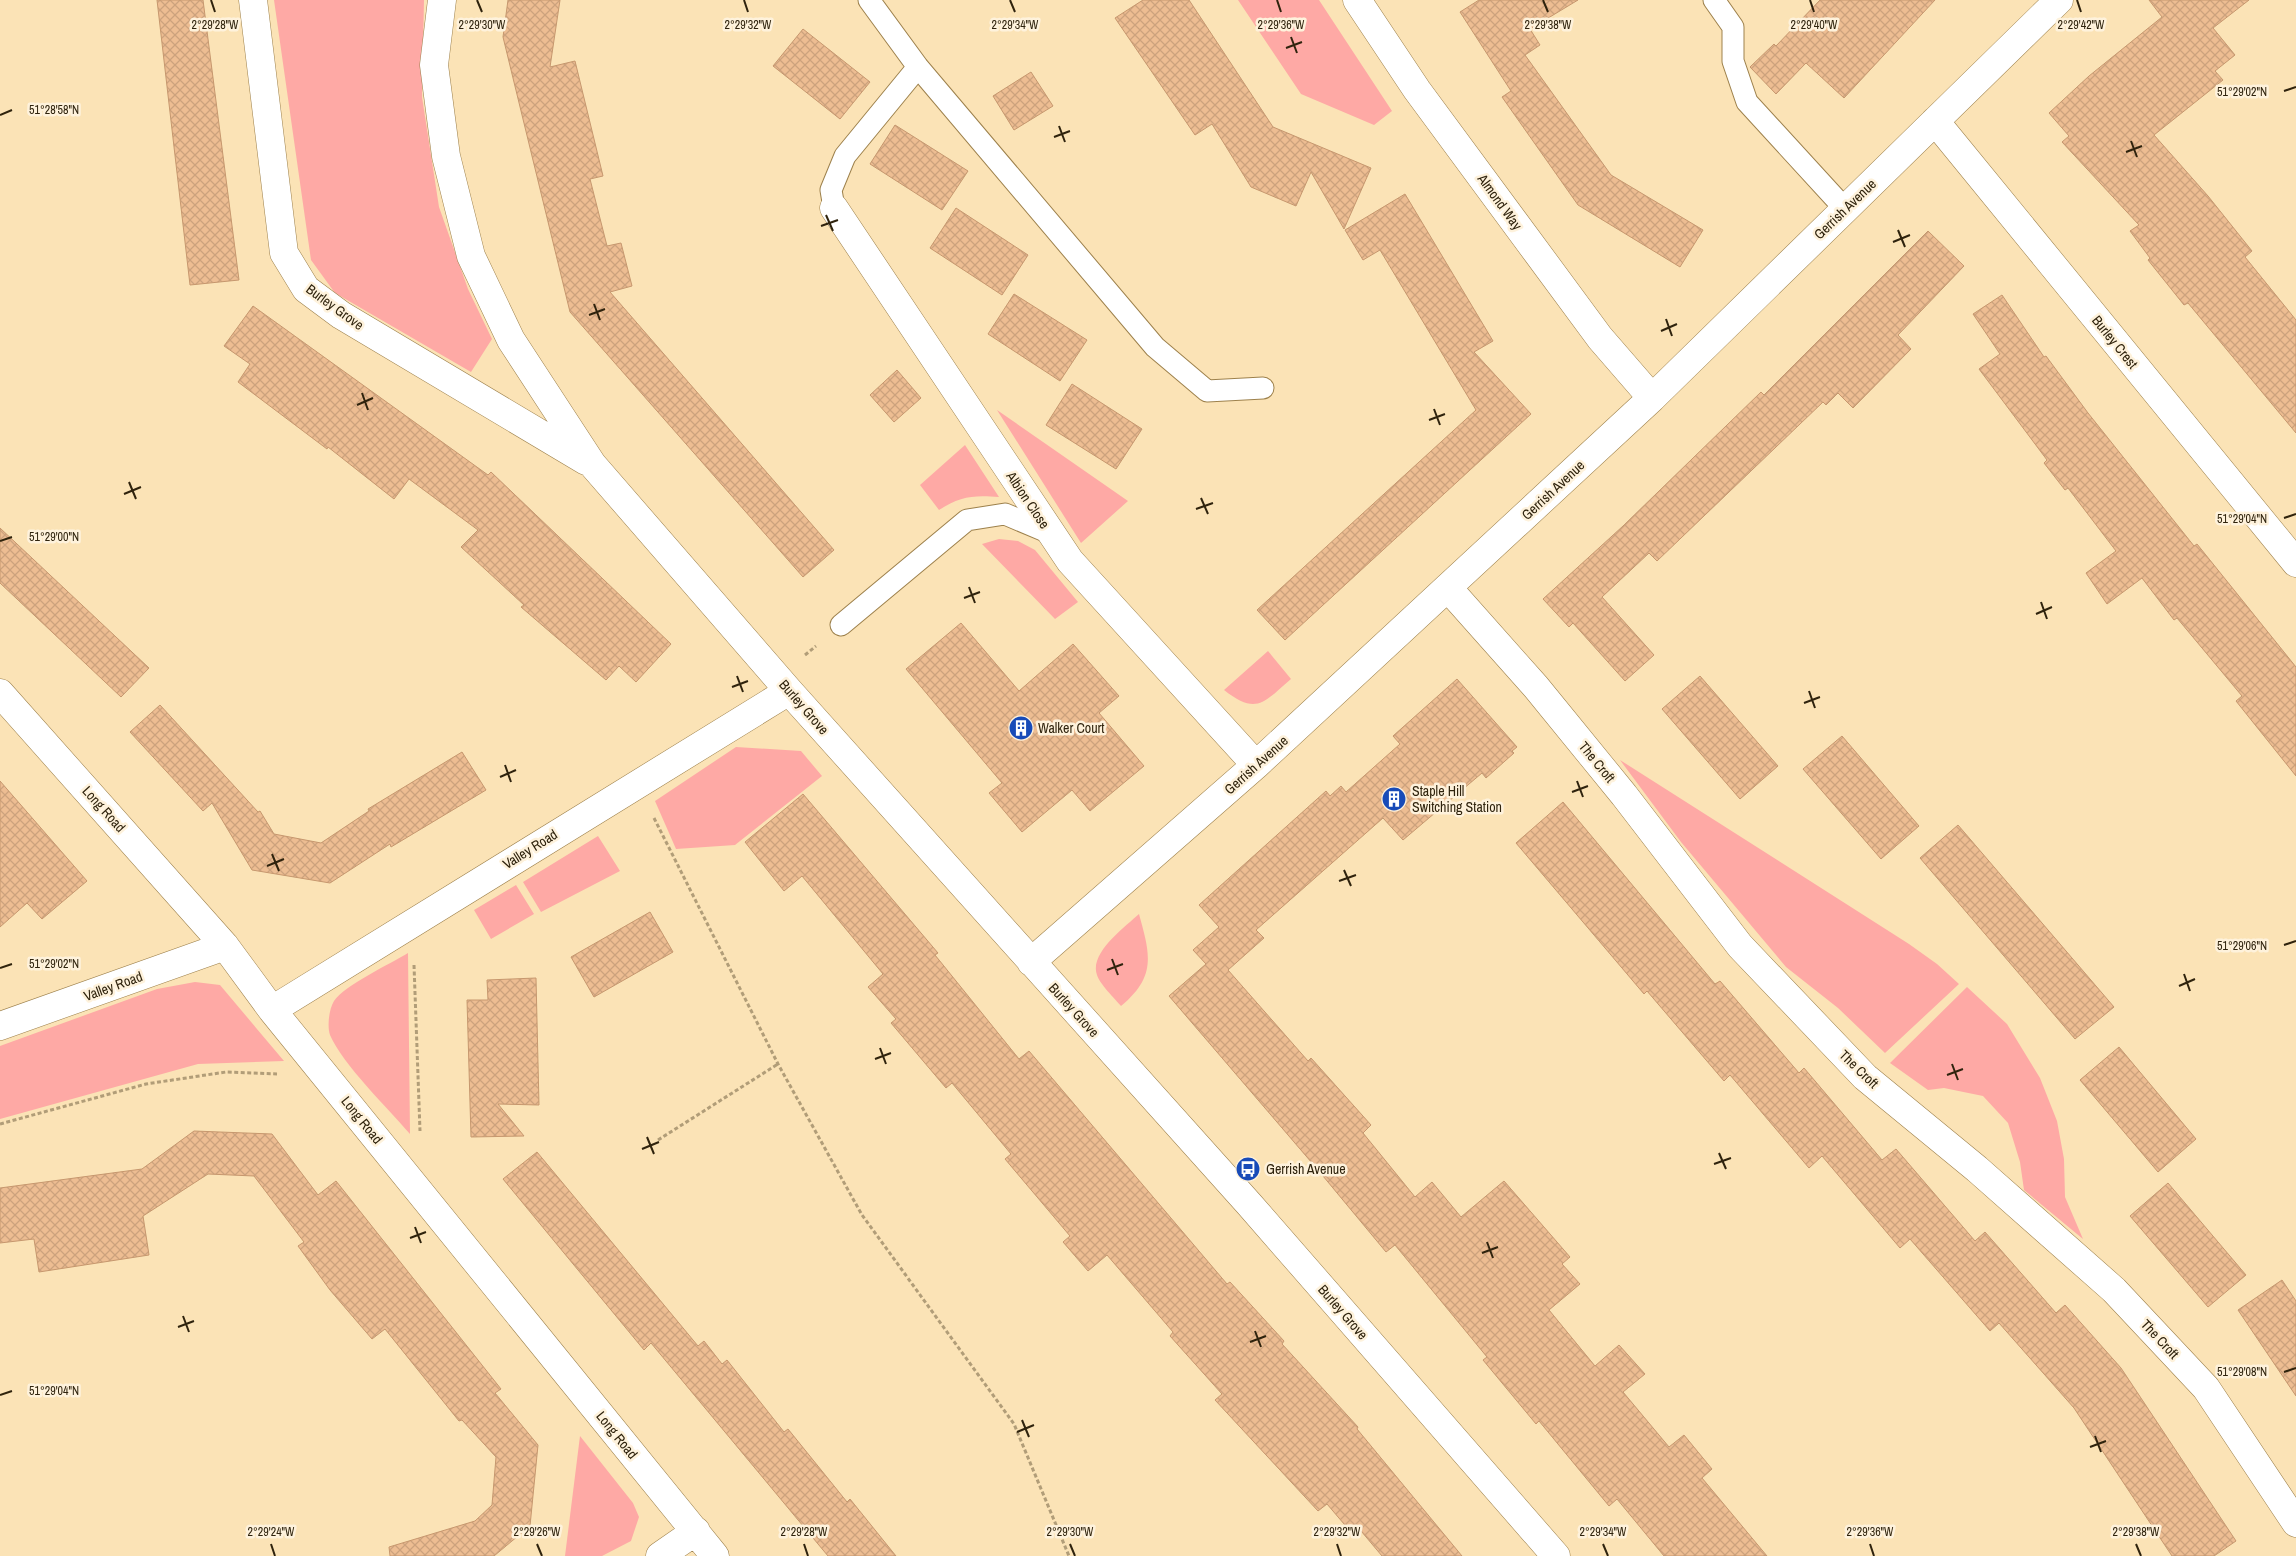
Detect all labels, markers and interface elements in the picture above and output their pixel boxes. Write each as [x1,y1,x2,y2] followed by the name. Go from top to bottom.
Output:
[192,17,239,33] text: 2°29'28"W
[459,17,506,33] text: 2°29'30"W
[725,17,772,33] text: 2°29'32"W
[992,17,1039,33] text: 2°29'34"W
[1258,17,1305,33] text: 2°29'36"W
[1525,17,1572,33] text: 2°29'38"W
[1791,17,1838,33] text: 2°29'40"W
[2058,17,2105,33] text: 2°29'42"W
[2217,84,2267,100] text: 51°29'02"N
[29,102,79,118] text: 51°28'58"N
[1473,170,1526,234] street label: Almond Way
[1810,175,1880,243] street label: Gerrish Avenue
[303,280,367,334] street label: Burley Grove
[2088,312,2142,372] street label: Burley Crest
[1518,456,1588,524] street label: Gerrish Avenue
[1002,467,1054,532] street label: Albion Close
[2217,511,2267,527] text: 51°29'04"N
[29,529,79,545] text: 51°29'00"N
[775,676,833,738] street label: Burley Grove
[1008,715,1034,741] building icon: Walker Court
[1038,719,1105,737] place label: Walker Court
[1220,732,1292,798] street label: Gerrish Avenue
[1575,738,1619,786] street label: The Croft
[79,782,129,836] street label: Long Road
[1412,782,1502,816] place label: Staple Hill Switching Station
[1381,786,1407,812] building icon: Staple Hill Switching Station
[499,825,561,873] street label: Valley Road
[2217,938,2267,954] text: 51°29'06"N
[29,956,79,972] text: 51°29'02"N
[81,967,145,1005] street label: Valley Road
[1045,979,1103,1041] street label: Burley Grove
[1836,1046,1882,1092] street label: The Croft
[337,1093,387,1147] street label: Long Road
[1235,1156,1261,1182] bus stop icon: Gerrish Avenue
[1266,1160,1346,1178] place label: Gerrish Avenue
[1314,1281,1372,1343] street label: Burley Grove
[2137,1315,2183,1363] street label: The Croft
[2217,1364,2267,1380] text: 51°29'08"N
[29,1383,79,1399] text: 51°29'04"N
[592,1408,642,1462] street label: Long Road
[248,1524,295,1540] text: 2°29'24"W
[514,1524,561,1540] text: 2°29'26"W
[781,1524,828,1540] text: 2°29'28"W
[1047,1524,1094,1540] text: 2°29'30"W
[1314,1524,1361,1540] text: 2°29'32"W
[1580,1524,1627,1540] text: 2°29'34"W
[1847,1524,1894,1540] text: 2°29'36"W
[2113,1524,2160,1540] text: 2°29'38"W

